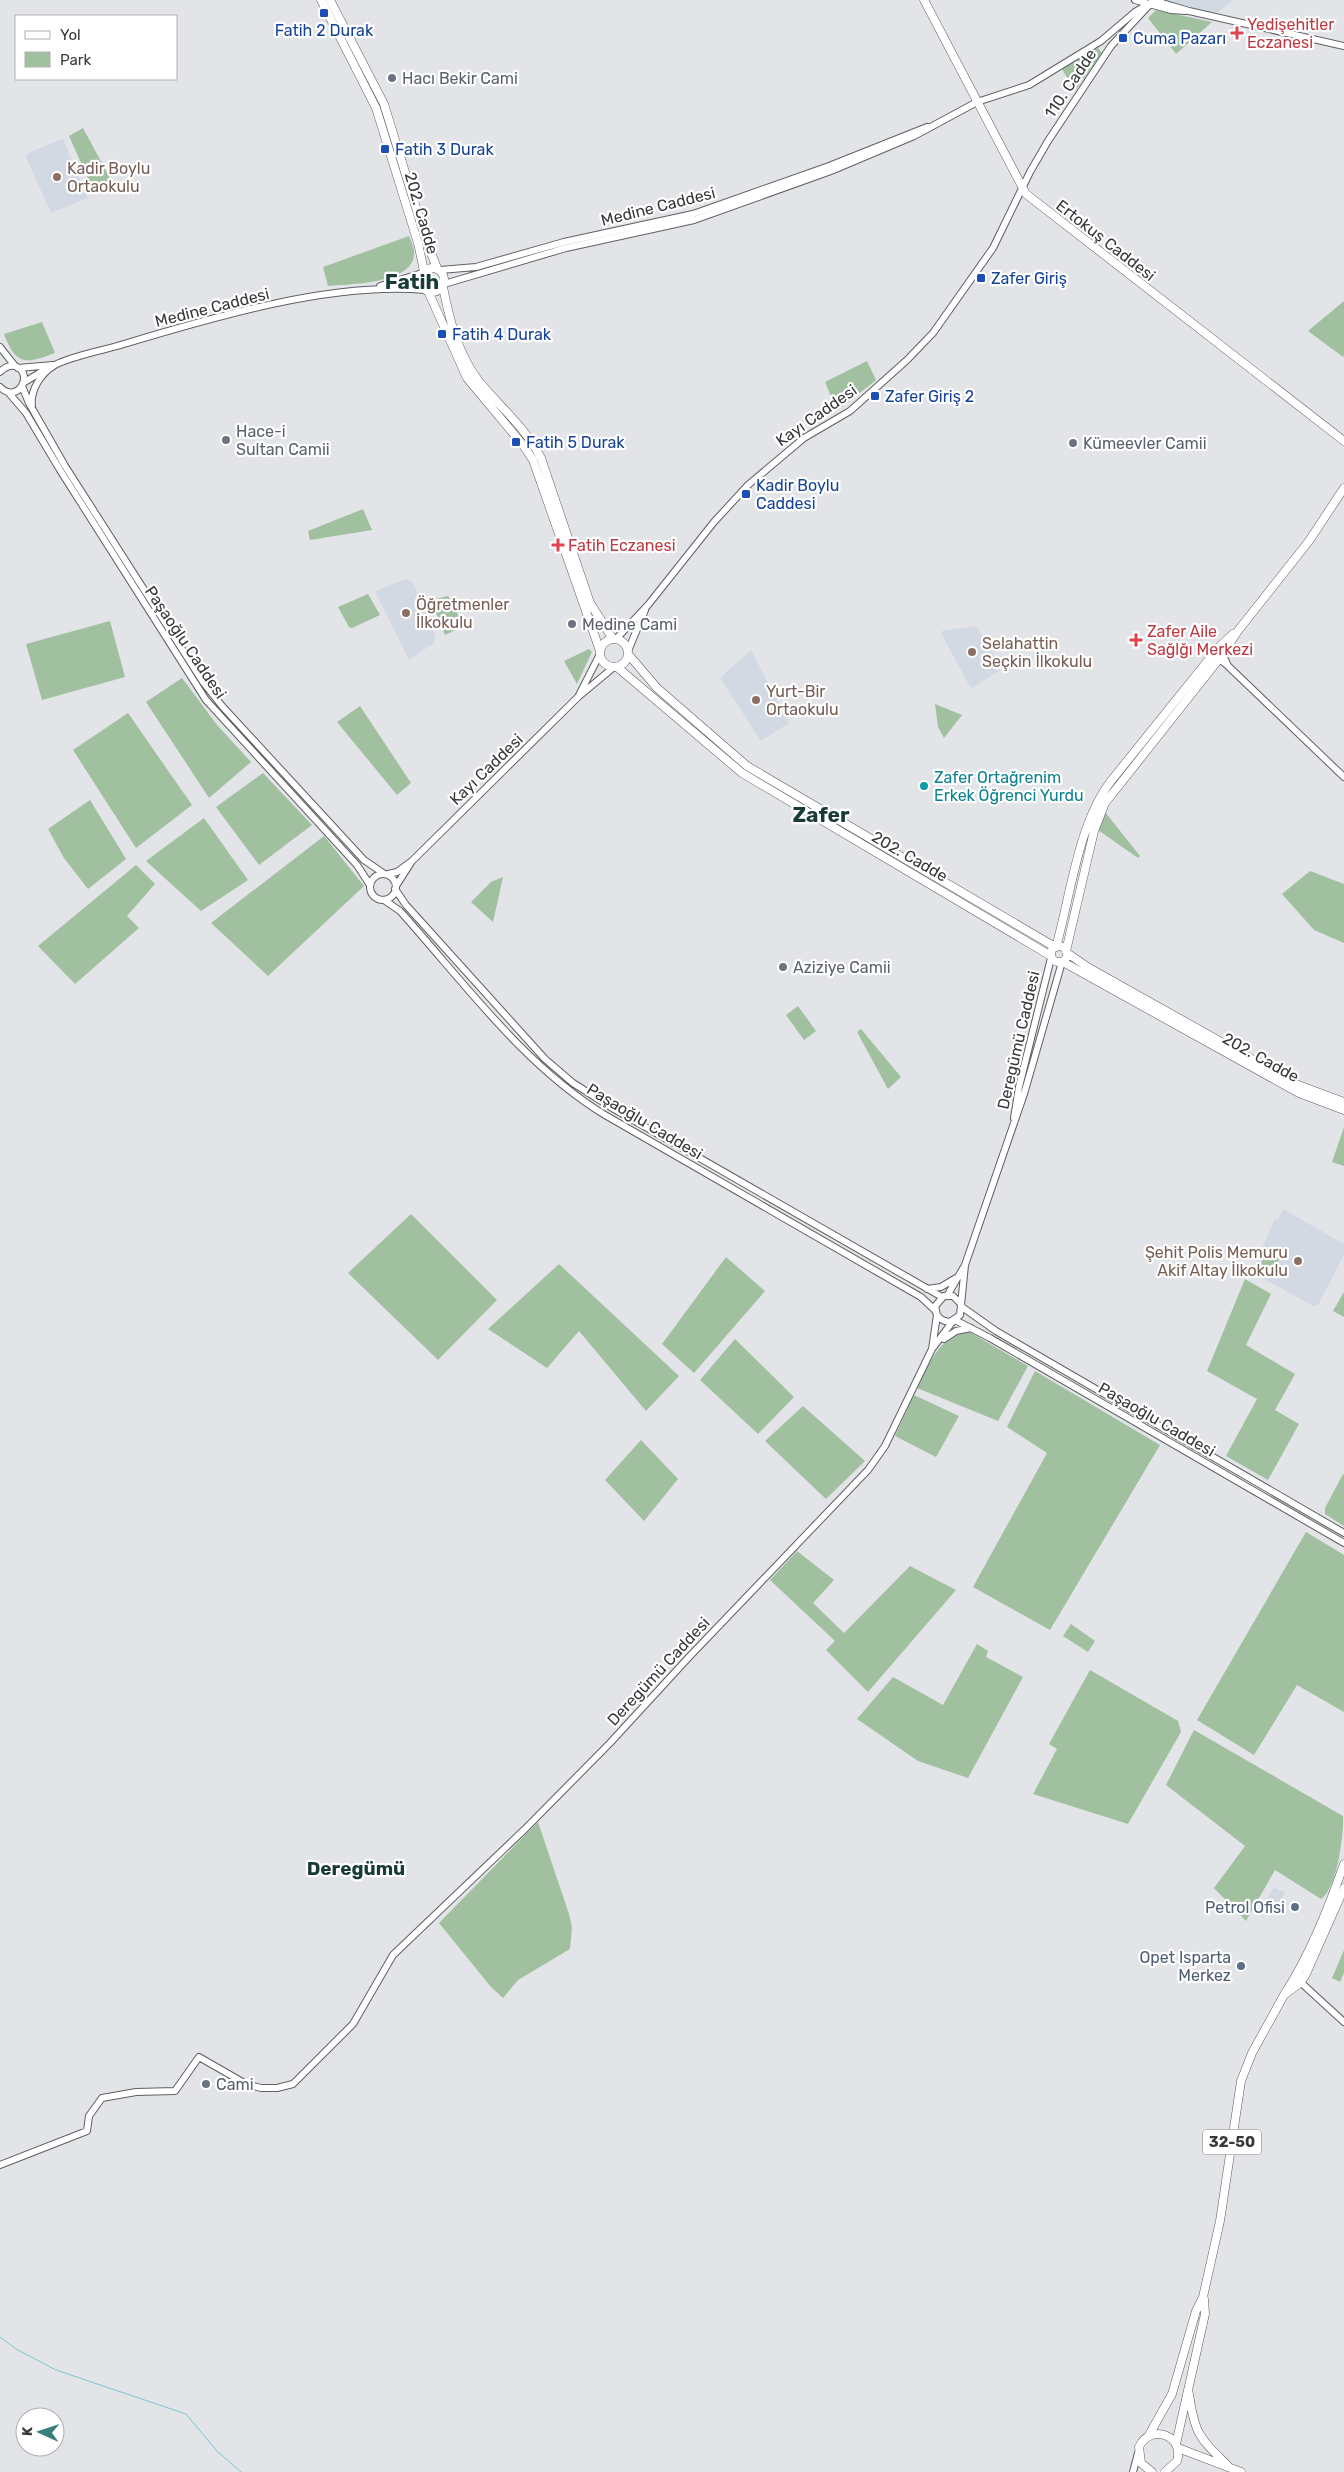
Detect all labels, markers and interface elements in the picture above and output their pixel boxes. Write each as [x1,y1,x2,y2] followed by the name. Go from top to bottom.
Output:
[318,7,330,19] marker: Fatih 2 Durak
[15,15,178,80] legend
[1247,15,1334,52] place label: Yedişehitler Eczanesi
[275,21,374,40] place label: Fatih 2 Durak
[60,26,81,44] text: Yol
[1231,27,1243,39] marker: Yedişehitler Eczanesi
[1133,29,1226,48] place label: Cuma Pazarı
[1117,32,1129,44] marker: Cuma Pazarı
[1040,45,1100,121] street label: 110. Cadde
[60,51,91,69] text: Park
[402,69,518,88] place label: Hacı Bekir Cami
[386,72,398,84] marker: Hacı Bekir Cami
[395,140,494,159] place label: Fatih 3 Durak
[379,143,391,155] marker: Fatih 3 Durak
[67,159,150,196] place label: Kadir Boylu Ortaokulu
[401,170,442,256] street label: 202. Cadde
[51,171,63,183] marker: Kadir Boylu Ortaokulu
[599,183,717,230] street label: Medine Caddesi
[1052,196,1159,285] street label: Ertokuş Caddesi
[385,269,439,294] district label: Fatih
[991,269,1067,288] place label: Zafer Giriş
[975,272,987,284] marker: Zafer Giriş
[153,284,271,331] street label: Medine Caddesi
[452,325,552,344] place label: Fatih 4 Durak
[436,328,448,340] marker: Fatih 4 Durak
[772,381,860,450] street label: Kayı Caddesi
[885,387,974,406] place label: Zafer Giriş 2
[869,390,881,402] marker: Zafer Giriş 2
[236,422,330,459] place label: Hace-i Sultan Camii
[526,433,625,452] place label: Fatih 5 Durak
[220,434,232,446] marker: Hace-i Sultan Camii
[1083,434,1207,453] place label: Kümeevler Camii
[510,436,522,448] marker: Fatih 5 Durak
[1067,437,1079,449] marker: Kümeevler Camii
[756,476,839,513] place label: Kadir Boylu Caddesi
[740,488,752,500] marker: Kadir Boylu Caddesi
[568,536,676,555] place label: Fatih Eczanesi
[552,539,564,551] marker: Fatih Eczanesi
[141,582,230,702] street label: Paşaoğlu Caddesi
[416,595,509,632] place label: Öğretmenler İlkokulu
[400,607,412,619] marker: Öğretmenler İlkokulu
[582,615,677,634] place label: Medine Cami
[566,618,578,630] marker: Medine Cami
[1147,622,1253,659] place label: Zafer Aile Sağlğı Merkezi
[1129,633,1143,647] marker: Zafer Aile Sağlğı Merkezi
[982,634,1092,671] place label: Selahattin Seçkin İlkokulu
[966,646,978,658] marker: Selahattin Seçkin İlkokulu
[766,682,839,719] place label: Yurt-Bir Ortaokulu
[750,694,762,706] marker: Yurt-Bir Ortaokulu
[446,730,527,809] street label: Kayı Caddesi
[934,768,1084,805] place label: Zafer Ortağrenim Erkek Öğrenci Yurdu
[918,780,930,792] marker: Zafer Ortağrenim Erkek Öğrenci Yurdu
[792,802,850,827] district label: Zafer
[868,827,951,886] street label: 202. Cadde
[793,958,891,977] place label: Aziziye Camii
[777,961,789,973] marker: Aziziye Camii
[993,969,1044,1111] street label: Deregümü Caddesi
[1219,1029,1302,1086] street label: 202. Cadde
[583,1079,706,1163] street label: Paşaoğlu Caddesi
[1145,1243,1288,1280] place label: Şehit Polis Memuru Akif Altay İlkokulu
[1292,1255,1304,1267] marker: Şehit Polis Memuru Akif Altay İlkokulu
[1095,1378,1219,1461] street label: Paşaoğlu Caddesi
[603,1613,714,1730] street label: Deregümü Caddesi
[307,1857,405,1880] district label: Deregümü
[1205,1898,1285,1917] place label: Petrol Ofisi
[1289,1901,1301,1913] marker: Petrol Ofisi
[1139,1948,1231,1985] place label: Opet Isparta Merkez
[1235,1960,1247,1972] marker: Opet Isparta Merkez
[216,2075,254,2094] place label: Cami
[200,2078,212,2090] marker: Cami
[1203,2130,1261,2154] road number: 32-50
[15,2407,65,2457] north arrow
[19,2426,36,2436] text: K

